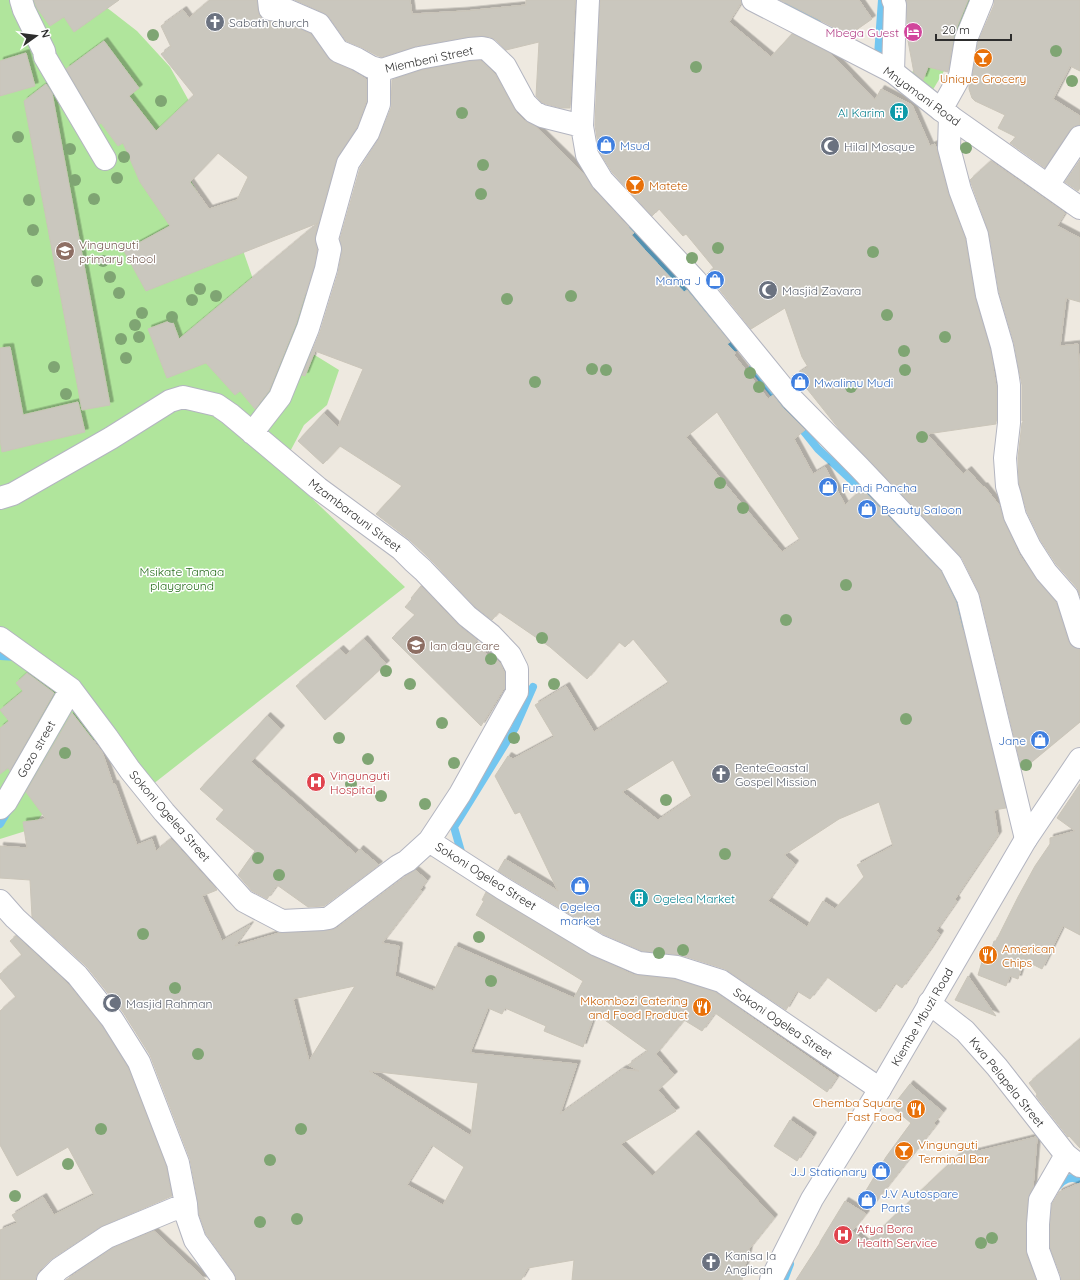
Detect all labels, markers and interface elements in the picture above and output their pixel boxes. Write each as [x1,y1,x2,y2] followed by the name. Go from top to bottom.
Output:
[204,11,226,33] church icon: Sabath church
[229,15,309,30] place label: Sabath church
[16,16,56,56] north arrow
[936,16,1011,42] scale bar
[902,21,924,43] hotel icon: Mbega Guest
[942,22,970,37] text: 20 m
[825,25,899,40] place label: Mbega Guest
[38,28,53,39] text: N
[383,42,475,76] street label: Miembeni Street
[972,47,994,69] bar icon: Unique Grocery
[881,63,963,129] street label: Mnyamani Road
[940,71,1026,86] place label: Unique Grocery
[888,101,910,123] building icon: Al Karim
[838,105,885,120] place label: Al Karim
[595,134,617,156] shop icon: Msud
[819,135,841,157] mosque icon: Hilal Mosque
[620,138,650,153] place label: Msud
[844,139,915,154] place label: Hilal Mosque
[624,174,646,196] bar icon: Matete
[649,178,688,193] place label: Matete
[79,237,156,266] place label: Vingunguti primary shool
[54,240,76,262] school or university icon: Vingunguti primary shool
[704,269,726,291] shop icon: Mama J
[655,273,701,288] place label: Mama J
[757,279,779,301] mosque icon: Masjid Zavara
[782,283,861,298] place label: Masjid Zavara
[789,371,811,393] shop icon: Mwalimu Mudi
[814,375,893,390] place label: Mwalimu Mudi
[306,475,404,555] street label: Mzambarauni Street
[817,476,839,498] shop icon: Fundi Pancha
[842,480,917,495] place label: Fundi Pancha
[856,498,878,520] shop icon: Beauty Saloon
[881,502,962,517] place label: Beauty Saloon
[140,564,224,593] park label: Msikate Tamaa playground
[405,634,427,656] school or university icon: Ian day care
[430,638,500,653] place label: Ian day care
[14,718,58,780] street label: Gozo street
[1029,729,1051,751] shop icon: Jane
[998,733,1026,748] place label: Jane
[735,760,817,789] place label: PenteCoastal Gospel Mission
[710,763,732,785] church icon: PenteCoastal Gospel Mission
[126,767,214,865] street label: Sokoni Ogelea Street
[330,768,390,797] place label: Vingunguti Hospital
[305,771,327,793] hospital icon: Vingunguti Hospital
[433,839,539,913] street label: Sokoni Ogelea Street
[569,875,591,897] shop icon: Ogelea market
[628,887,650,909] building icon: Ogelea Market
[653,891,735,906] place label: Ogelea Market
[560,899,600,928] place label: Ogelea market
[1002,941,1055,970] place label: American Chips
[977,944,999,966] restaurant icon: American Chips
[888,965,956,1069] street label: Kiembe Mbuzi Road
[731,984,835,1062] street label: Sokoni Ogelea Street
[101,992,123,1014] mosque icon: Masjid Rahman
[580,993,688,1022] place label: Mkombozi Catering and Food Product
[126,996,213,1011] place label: Masjid Rahman
[691,996,713,1018] restaurant icon: Mkombozi Catering and Food Product
[966,1034,1048,1130] street label: Kwa Pelapela Street
[813,1095,902,1124] place label: Chemba Square Fast Food
[905,1098,927,1120] restaurant icon: Chemba Square Fast Food
[918,1137,989,1166] place label: Vingunguti Terminal Bar
[893,1140,915,1162] bar icon: Vingunguti Terminal Bar
[870,1160,892,1182] shop icon: J.J Stationary
[790,1164,867,1179] place label: J.J Stationary
[881,1186,959,1215] place label: J.V Autospare Parts
[856,1189,878,1211] shop icon: J.V Autospare Parts
[857,1221,938,1250] place label: Afya Bora Health Service
[832,1224,854,1246] hospital icon: Afya Bora Health Service
[725,1248,776,1277] place label: Kanisa la Anglican
[700,1251,722,1273] church icon: Kanisa la Anglican

